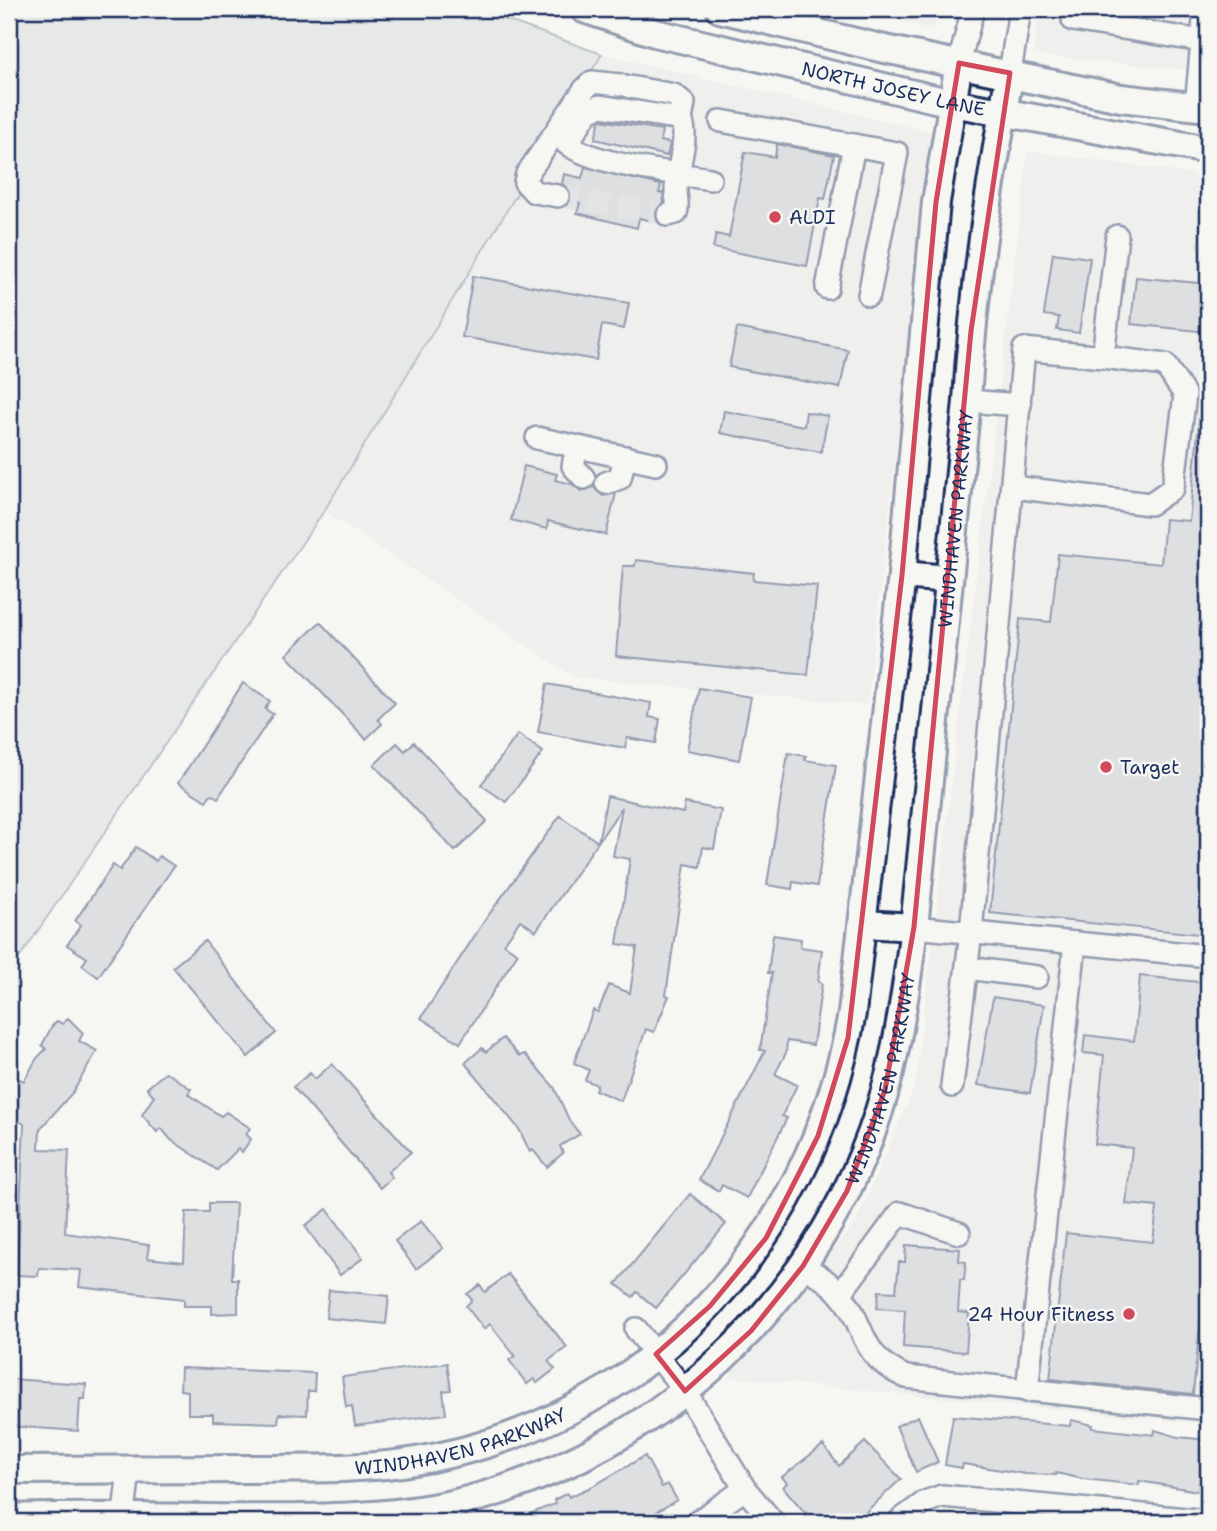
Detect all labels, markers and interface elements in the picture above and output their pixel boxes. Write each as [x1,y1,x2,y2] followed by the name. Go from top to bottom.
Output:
[799,56,988,121] street label: NORTH JOSEY LANE
[789,205,836,230] place label: ALDI
[767,209,783,225] marker: ALDI
[932,408,979,629] street label: WINDHAVEN PARKWAY
[1120,755,1180,780] place label: Target
[1098,759,1114,775] marker: Target
[839,971,920,1188] street label: WINDHAVEN PARKWAY
[968,1302,1115,1327] place label: 24 Hour Fitness
[1121,1306,1137,1322] marker: 24 Hour Fitness
[354,1401,571,1480] street label: WINDHAVEN PARKWAY

